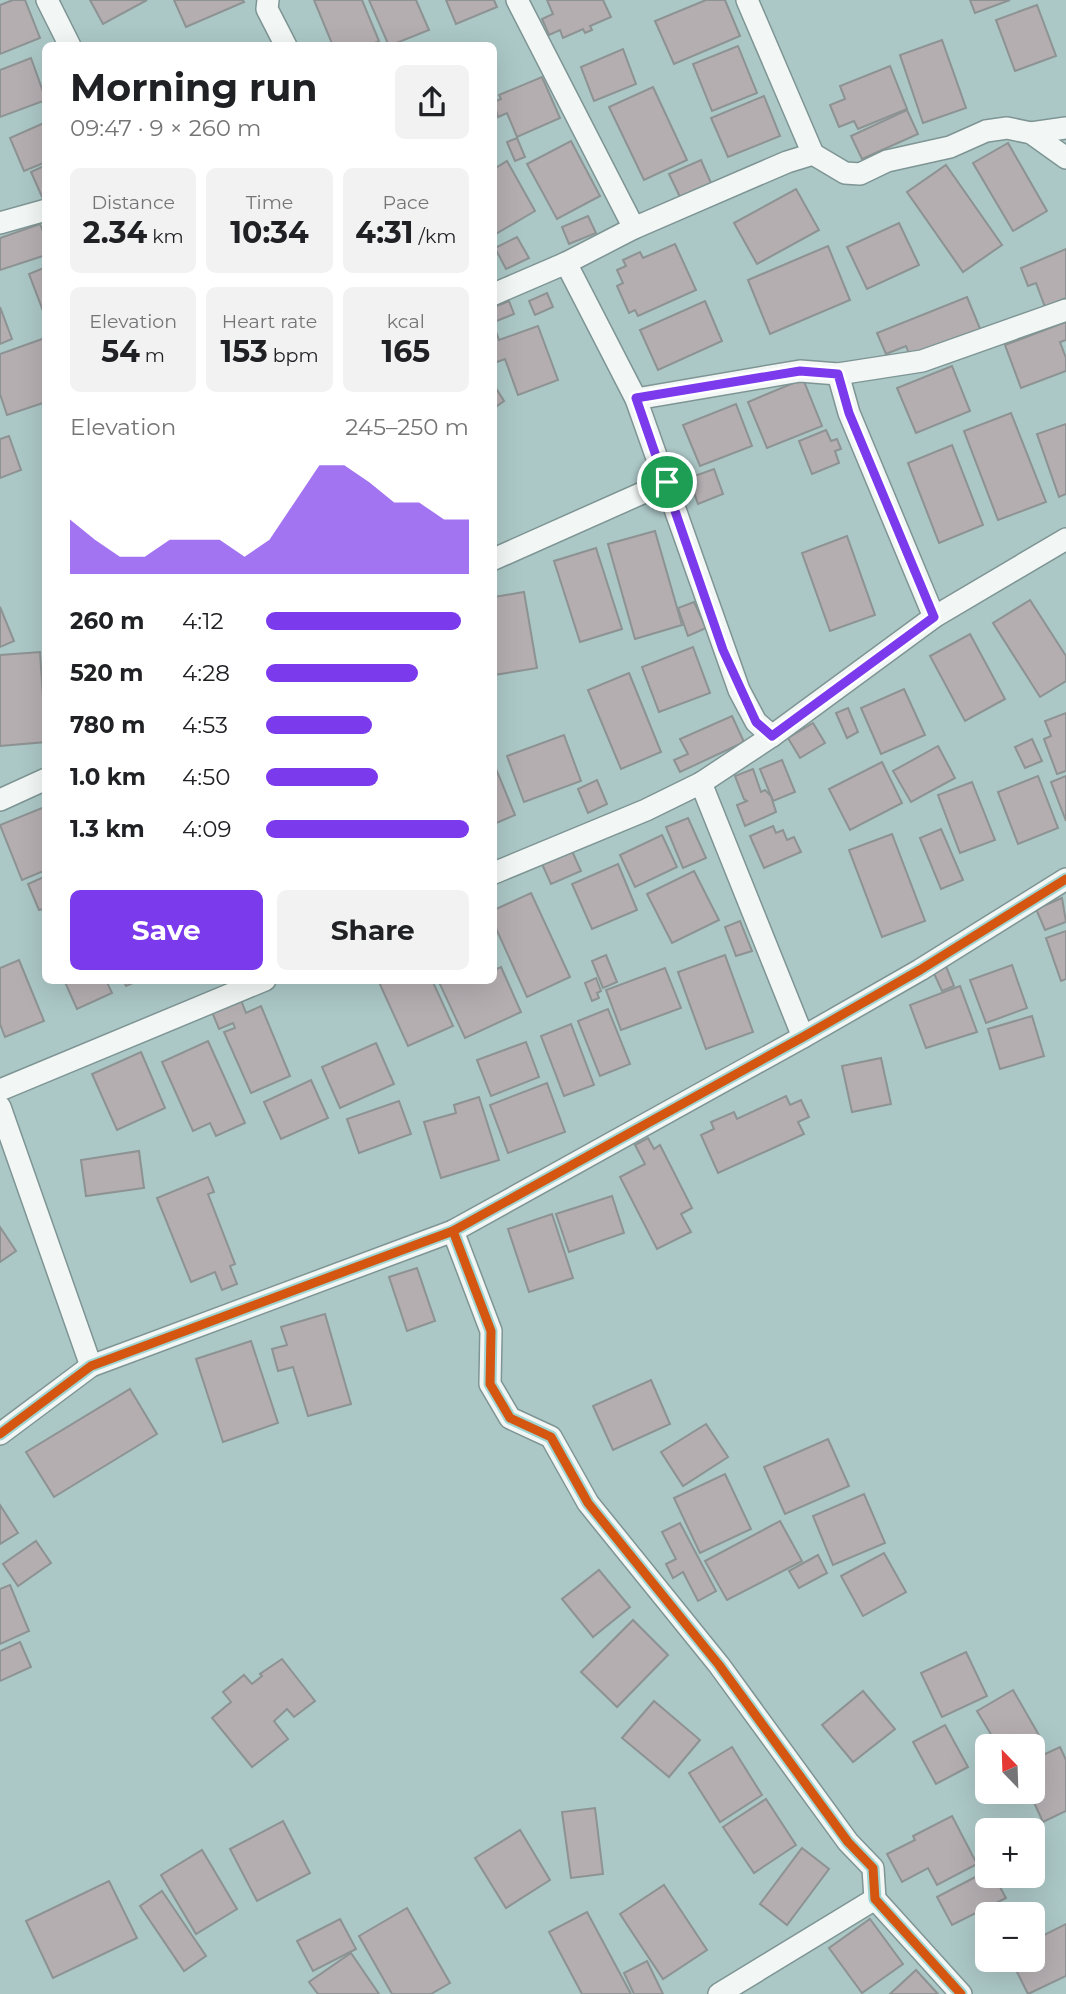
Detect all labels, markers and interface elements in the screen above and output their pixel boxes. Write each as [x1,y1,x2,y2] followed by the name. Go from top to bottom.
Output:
[70,64,318,111] text: Morning run
[395,65,469,139] button: share
[70,114,262,142] text: 09:47 · 9 × 260 m
[91,191,175,214] text: Distance
[246,191,293,214] text: Time
[383,191,429,214] text: Pace
[83,214,147,251] text: 2.34
[230,214,309,251] text: 10:34
[355,214,414,251] text: 4:31
[147,225,184,248] text: km
[414,225,456,248] text: /km
[89,310,177,333] text: Elevation
[222,310,317,333] text: Heart rate
[387,310,425,333] text: kcal
[101,333,140,370] text: 54
[220,333,268,370] text: 153
[381,333,430,370] text: 165
[140,344,165,367] text: m
[268,344,319,367] text: bpm
[70,413,176,441] text: Elevation
[345,413,469,441] text: 245–250 m
[637,452,697,512] pin
[648,463,686,501] icon: arrive
[70,607,144,635] text: 260 m
[182,607,224,635] text: 4:12
[70,659,143,687] text: 520 m
[182,659,230,687] text: 4:28
[70,711,145,739] text: 780 m
[182,711,228,739] text: 4:53
[70,763,146,791] text: 1.0 km
[182,763,230,791] text: 4:50
[70,815,145,843] text: 1.3 km
[182,815,231,843] text: 4:09
[70,890,263,970] button: Save
[277,890,469,970] button: Share
[975,1734,1045,1804] north arrow
[975,1734,1045,1972] map controls
[975,1818,1045,1888] button: +
[975,1902,1045,1972] button: −

